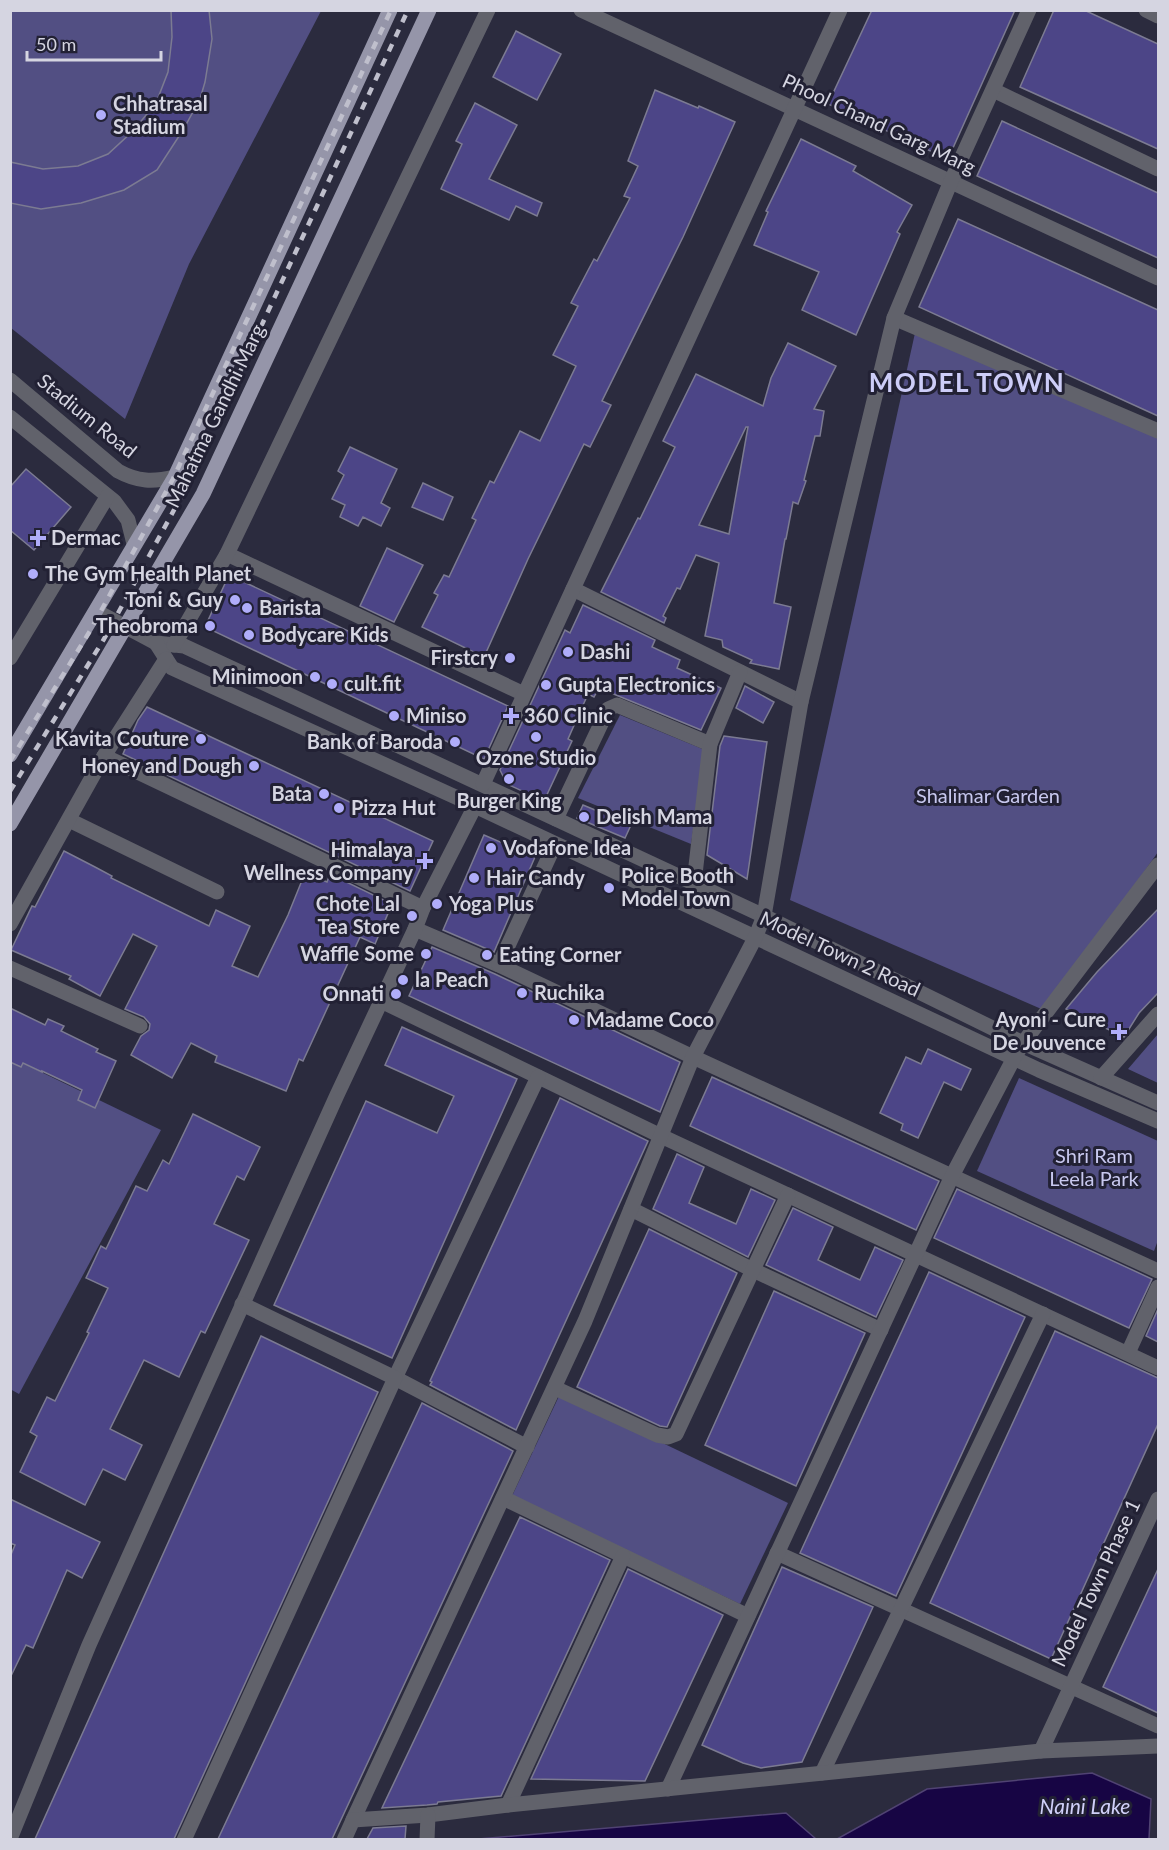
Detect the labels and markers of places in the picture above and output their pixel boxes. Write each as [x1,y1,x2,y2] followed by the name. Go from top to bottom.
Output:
[113,91,208,138] place label: Chhatrasal Stadium
[94,108,108,122] marker: Chhatrasal Stadium
[51,525,121,549] place label: Dermac
[29,529,47,547] marker: Dermac
[45,561,252,585] place label: The Gym Health Planet
[26,567,40,581] marker: The Gym Health Planet
[125,587,223,611] place label: Toni & Guy
[228,593,242,607] marker: Toni & Guy
[259,595,321,619] place label: Barista
[240,601,254,615] marker: Barista
[96,613,198,637] place label: Theobroma
[203,619,217,633] marker: Theobroma
[261,622,389,646] place label: Bodycare Kids
[242,628,256,642] marker: Bodycare Kids
[580,639,630,663] place label: Dashi
[430,645,498,669] place label: Firstcry
[561,645,575,659] marker: Dashi
[503,651,517,665] marker: Firstcry
[212,664,303,688] place label: Minimoon
[308,670,322,684] marker: Minimoon
[344,671,402,695] place label: cult.fit
[558,672,715,696] place label: Gupta Electronics
[325,677,339,691] marker: cult.fit
[539,678,553,692] marker: Gupta Electronics
[406,703,466,727] place label: Miniso
[524,703,613,727] place label: 360 Clinic
[502,707,520,725] marker: 360 Clinic
[387,709,401,723] marker: Miniso
[55,726,189,750] place label: Kavita Couture
[307,729,443,753] place label: Bank of Baroda
[529,730,543,744] marker: Ozone Studio
[194,732,208,746] marker: Kavita Couture
[448,735,462,749] marker: Bank of Baroda
[476,745,596,769] place label: Ozone Studio
[82,753,242,777] place label: Honey and Dough
[247,759,261,773] marker: Honey and Dough
[502,772,516,786] marker: Burger King
[271,781,312,805] place label: Bata
[317,787,331,801] marker: Bata
[456,788,562,812] place label: Burger King
[351,795,436,819] place label: Pizza Hut
[332,801,346,815] marker: Pizza Hut
[596,804,712,828] place label: Delish Mama
[577,810,591,824] marker: Delish Mama
[502,835,631,859] place label: Vodafone Idea
[244,837,413,884] place label: Himalaya Wellness Company
[484,841,498,855] marker: Vodafone Idea
[418,854,432,868] marker: Himalaya Wellness Company
[621,863,734,910] place label: Police Booth Model Town
[486,865,585,889] place label: Hair Candy
[467,871,481,885] marker: Hair Candy
[602,881,616,895] marker: Police Booth Model Town
[316,891,400,938] place label: Chote Lal Tea Store
[448,891,534,915] place label: Yoga Plus
[430,897,444,911] marker: Yoga Plus
[405,909,419,923] marker: Chote Lal Tea Store
[300,941,414,965] place label: Waffle Some
[499,942,622,966] place label: Eating Corner
[419,947,433,961] marker: Waffle Some
[480,948,494,962] marker: Eating Corner
[415,967,489,991] place label: la Peach
[396,973,410,987] marker: la Peach
[534,980,605,1004] place label: Ruchika
[323,981,384,1005] place label: Onnati
[515,986,529,1000] marker: Ruchika
[389,987,403,1001] marker: Onnati
[586,1007,714,1031] place label: Madame Coco
[993,1007,1106,1054] place label: Ayoni - Cure De Jouvence
[567,1013,581,1027] marker: Madame Coco
[1110,1023,1128,1041] marker: Ayoni - Cure De Jouvence

